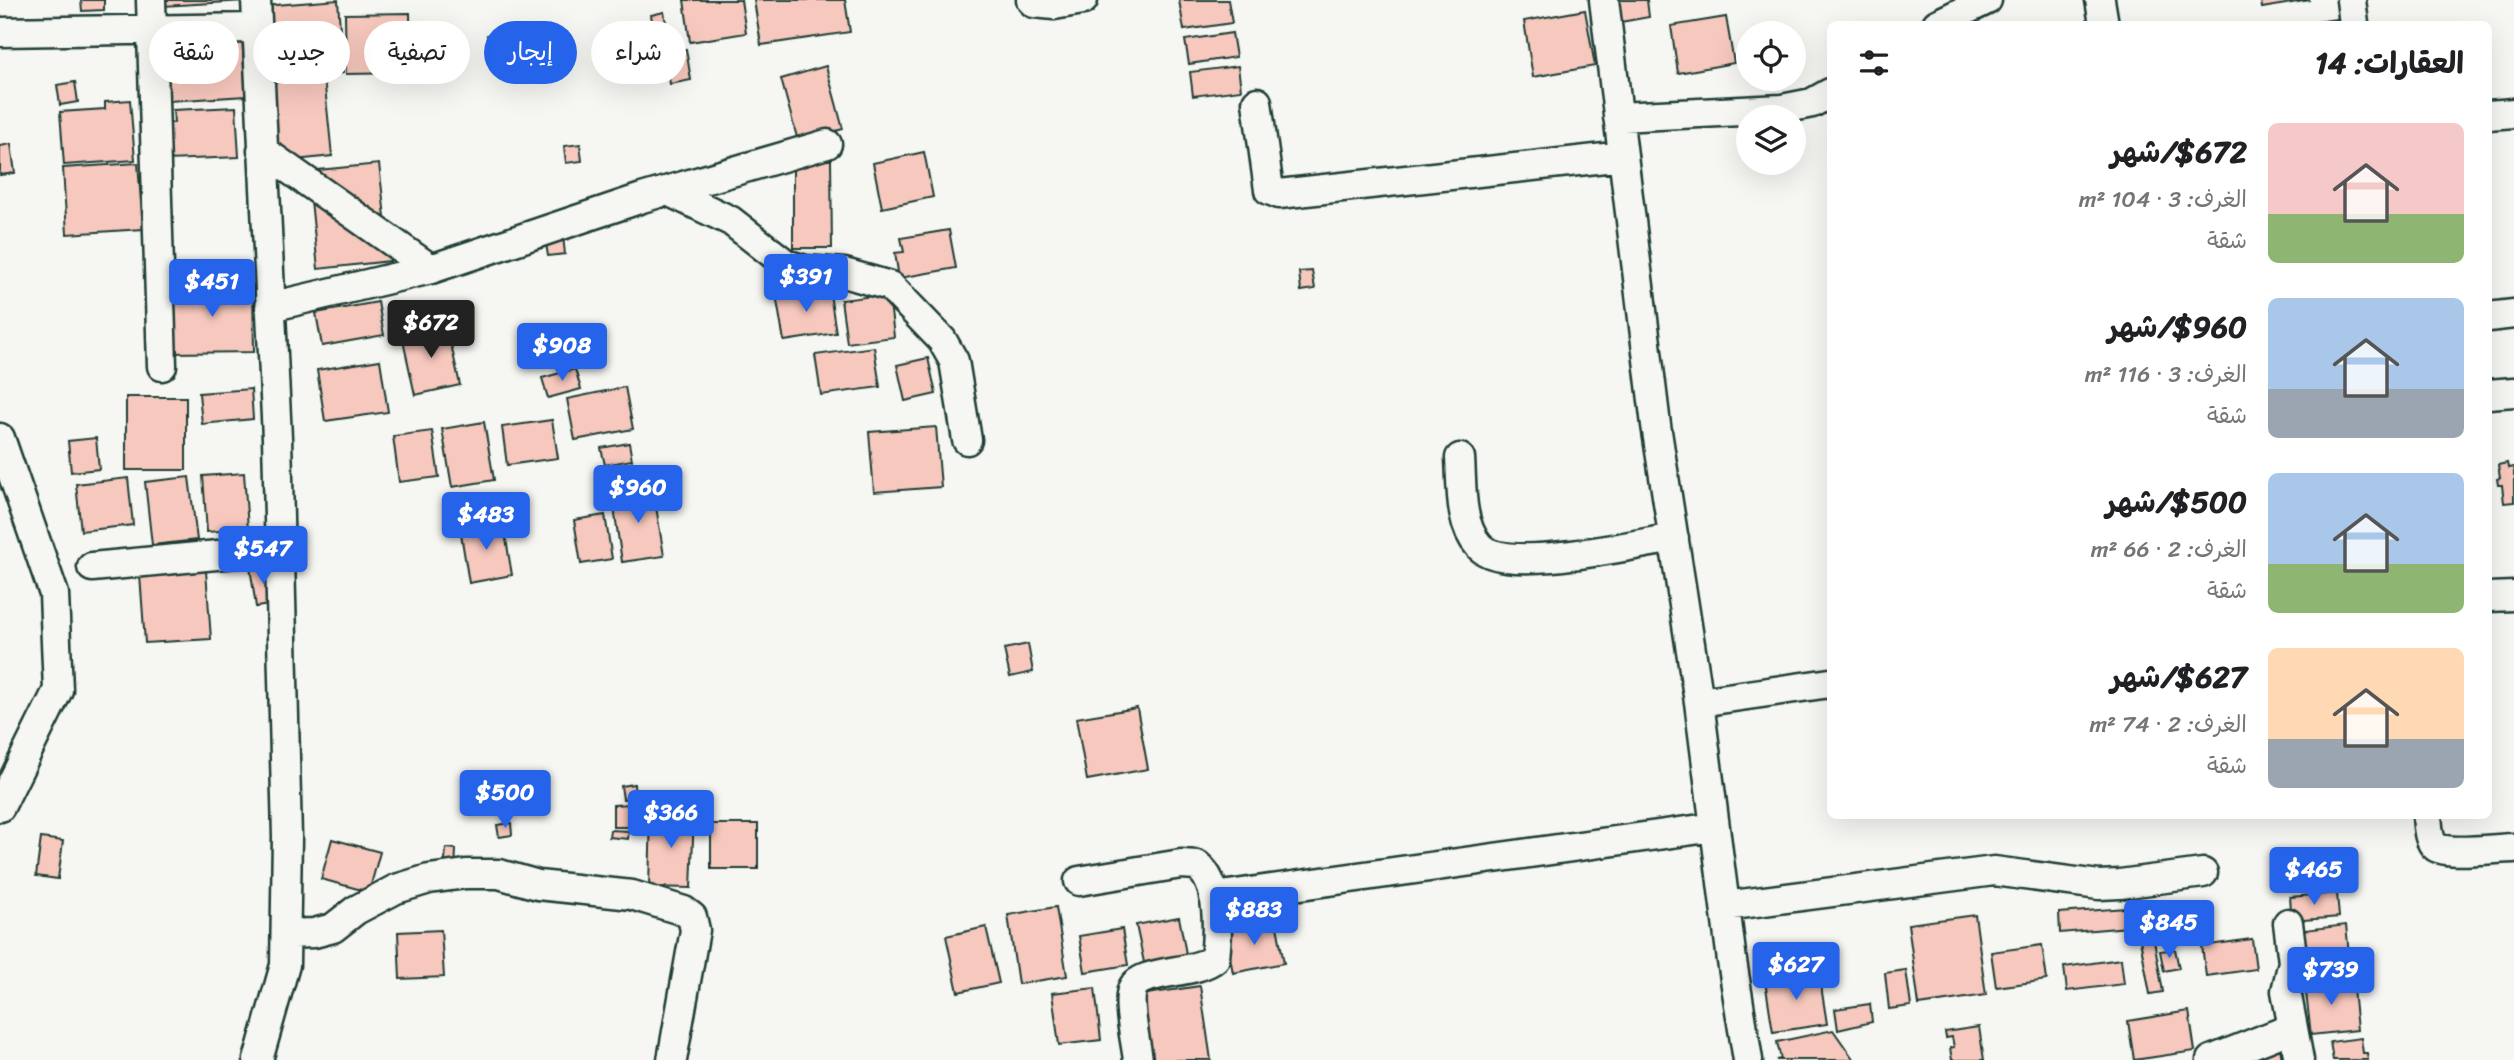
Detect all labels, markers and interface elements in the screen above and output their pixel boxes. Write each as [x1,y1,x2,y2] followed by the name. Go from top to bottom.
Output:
[149,21,239,84] chip: شقة
[253,21,350,84] chip: جديد
[364,21,470,84] chip: تصفية
[484,21,577,84] chip: إيجار
[591,21,686,84] chip: شراء
[1736,21,1806,175] map controls
[1736,21,1806,91] button: locate
[2315,36,2464,90] text: العقارات: 14
[1855,44,1893,82] icon: filters
[1736,105,1806,175] button: layers
[2111,125,2247,179] text: $672/شهر
[2324,151,2408,235] icon: home
[2079,179,2247,220] text: الغرف: 3 · 104 m²
[2207,220,2247,261] text: شقة
[765,254,847,314] pin: $391
[780,256,832,297] text: $391
[171,260,253,319] pin: $451
[185,261,239,302] text: $451
[390,300,472,360] pin: $672
[2108,300,2247,354] text: $960/شهر
[404,302,458,343] text: $672
[521,324,603,383] pin: $908
[533,325,591,366] text: $908
[2324,326,2408,410] icon: home
[2085,354,2247,395] text: الغرف: 3 · 116 m²
[2207,395,2247,436] text: شقة
[597,466,679,525] pin: $960
[609,467,667,508] text: $960
[2106,475,2247,529] text: $500/شهر
[445,492,527,552] pin: $483
[458,494,514,535] text: $483
[2324,501,2408,585] icon: home
[222,526,304,586] pin: $547
[234,528,292,569] text: $547
[2091,529,2247,570] text: الغرف: 2 · 66 m²
[2207,570,2247,611] text: شقة
[2111,650,2247,704] text: $627/شهر
[2324,676,2408,760] icon: home
[2089,704,2247,745] text: الغرف: 2 · 74 m²
[2207,745,2247,786] text: شقة
[464,770,546,830] pin: $500
[476,772,534,813] text: $500
[630,790,712,850] pin: $366
[644,792,698,833] text: $366
[2273,848,2355,907] pin: $465
[2286,849,2342,890] text: $465
[1213,888,1295,947] pin: $883
[1226,889,1282,930] text: $883
[2128,900,2210,960] pin: $845
[2140,902,2198,943] text: $845
[1755,942,1837,1002] pin: $627
[1769,944,1823,985] text: $627
[2290,948,2372,1007] pin: $739
[2303,949,2359,990] text: $739

